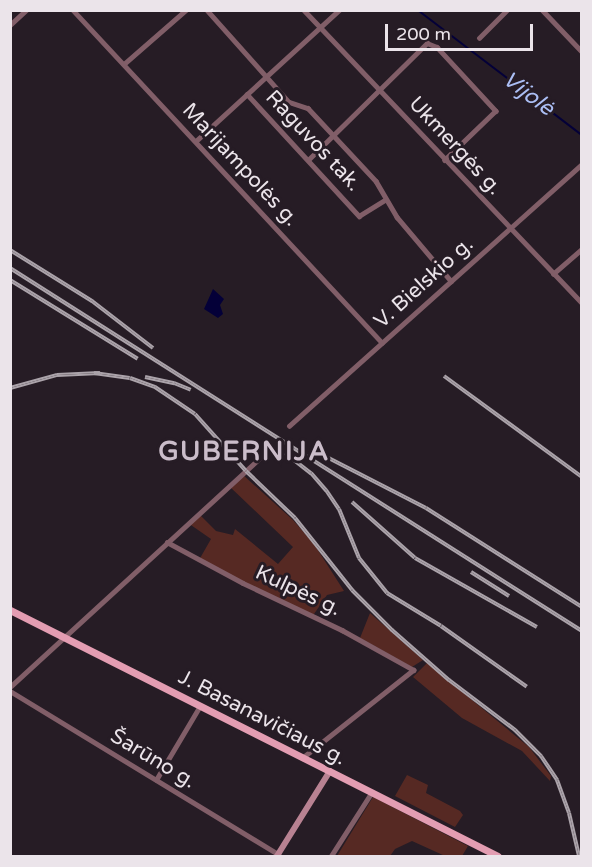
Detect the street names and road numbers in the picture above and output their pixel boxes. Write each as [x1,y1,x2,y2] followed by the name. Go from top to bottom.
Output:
[260,85,366,197] street label: Raguvos tak.
[403,92,507,200] street label: Ukmergės g.
[177,98,303,232] street label: Marijampolės g.
[369,232,479,334] street label: V. Bielskio g.
[251,560,345,622] street label: Kulpės g.
[174,665,350,771] street label: J. Basanavičiaus g.
[106,724,200,794] street label: Šarūno g.

